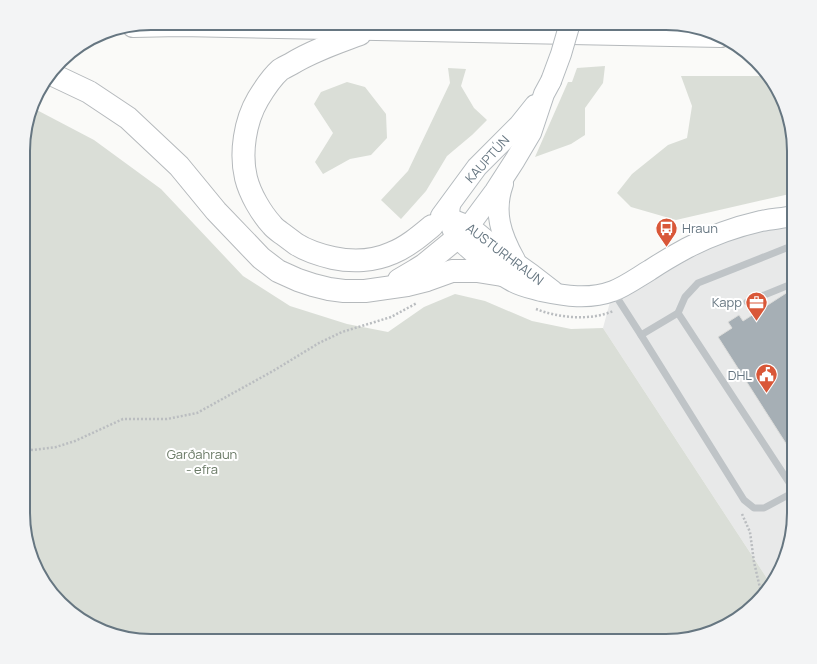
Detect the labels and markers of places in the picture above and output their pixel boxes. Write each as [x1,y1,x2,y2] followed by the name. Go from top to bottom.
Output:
[653,215,679,248] bus stop icon: Hraun
[682,219,718,237] place label: Hraun
[744,289,770,322] office icon: Kapp
[712,293,742,311] place label: Kapp
[754,362,780,395] public building icon: DHL
[728,366,752,384] place label: DHL

